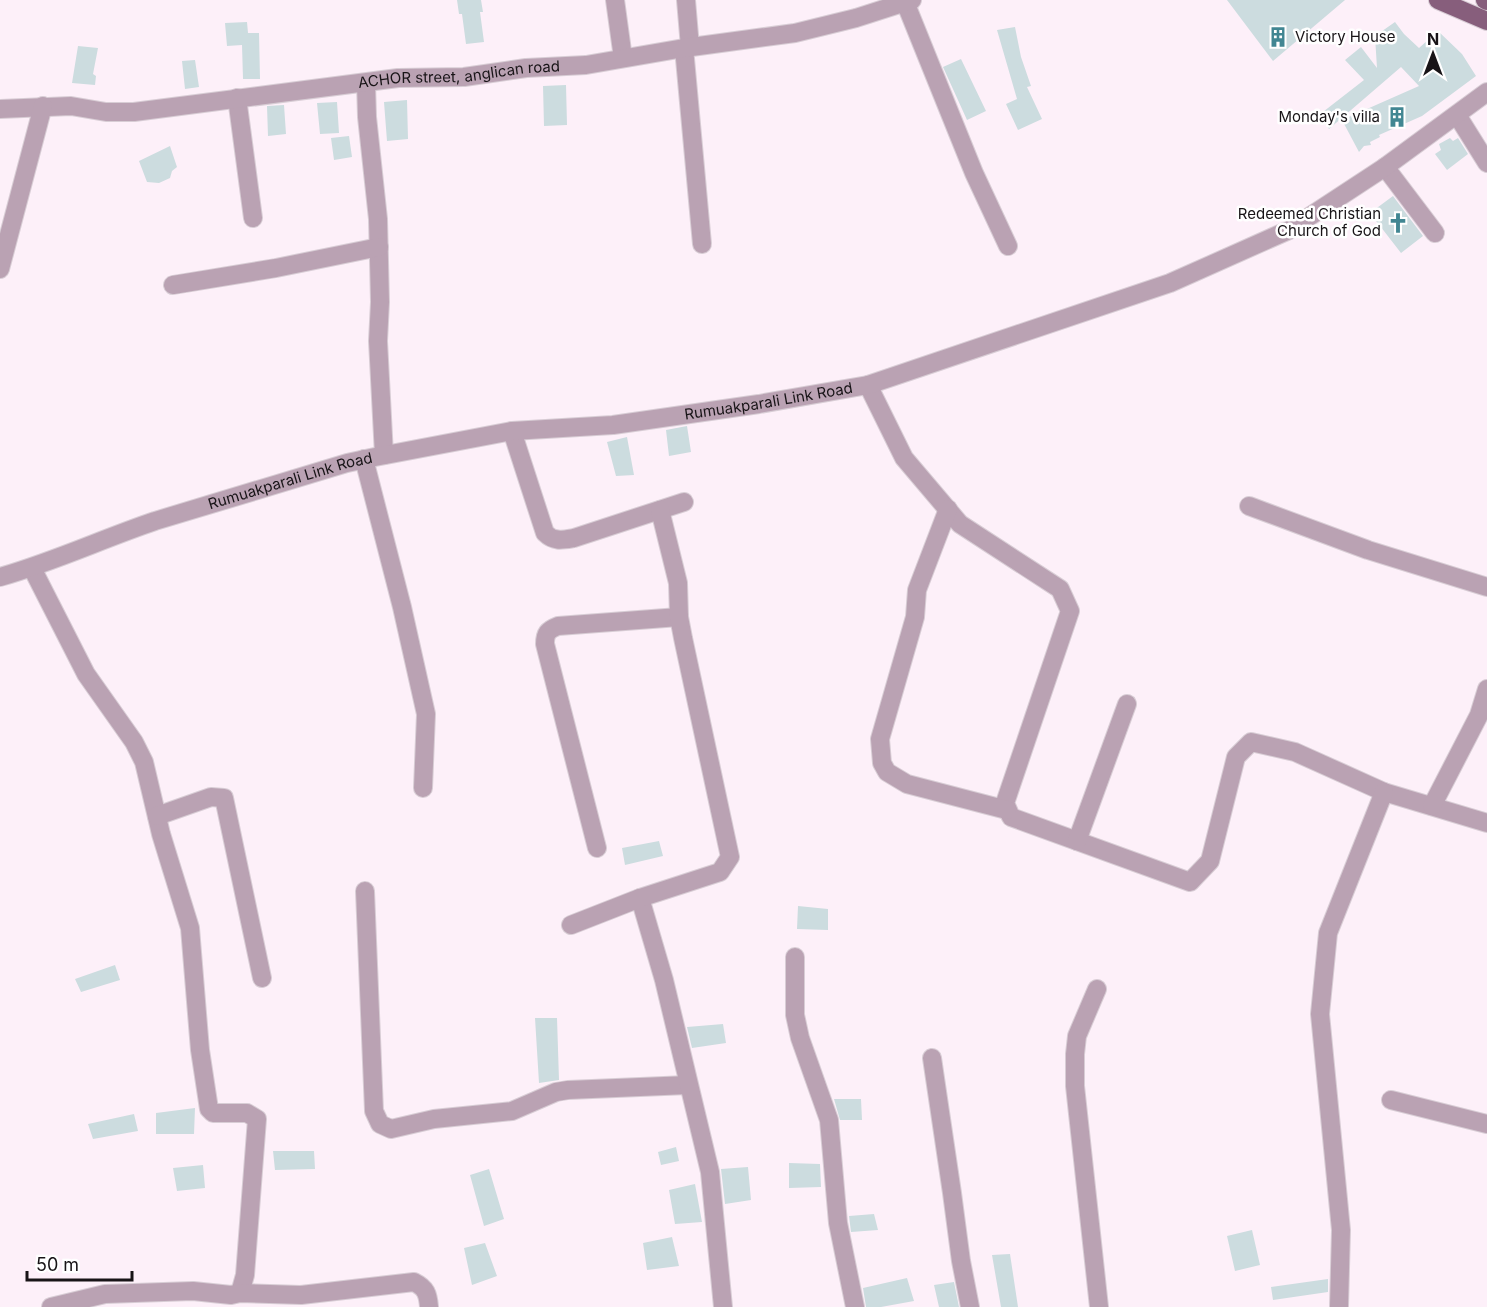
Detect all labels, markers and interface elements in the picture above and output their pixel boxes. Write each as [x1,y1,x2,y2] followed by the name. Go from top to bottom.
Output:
[1403,24,1463,84] north arrow
[1266,25,1290,49] building icon: Victory House
[1295,27,1396,46] place label: Victory House
[1427,29,1439,49] text: N
[357,56,560,92] street label: ACHOR street, anglican road
[1385,105,1409,129] building icon: Monday's villa
[1278,107,1380,126] place label: Monday's villa
[1238,204,1381,240] place label: Redeemed Christian Church of God
[1386,211,1410,235] church icon: Redeemed Christian Church of God
[683,378,854,424] street label: Rumuakparali Link Road
[206,448,374,513] street label: Rumuakparali Link Road
[27,1244,132,1282] scale bar
[36,1254,79,1275] text: 50 m

